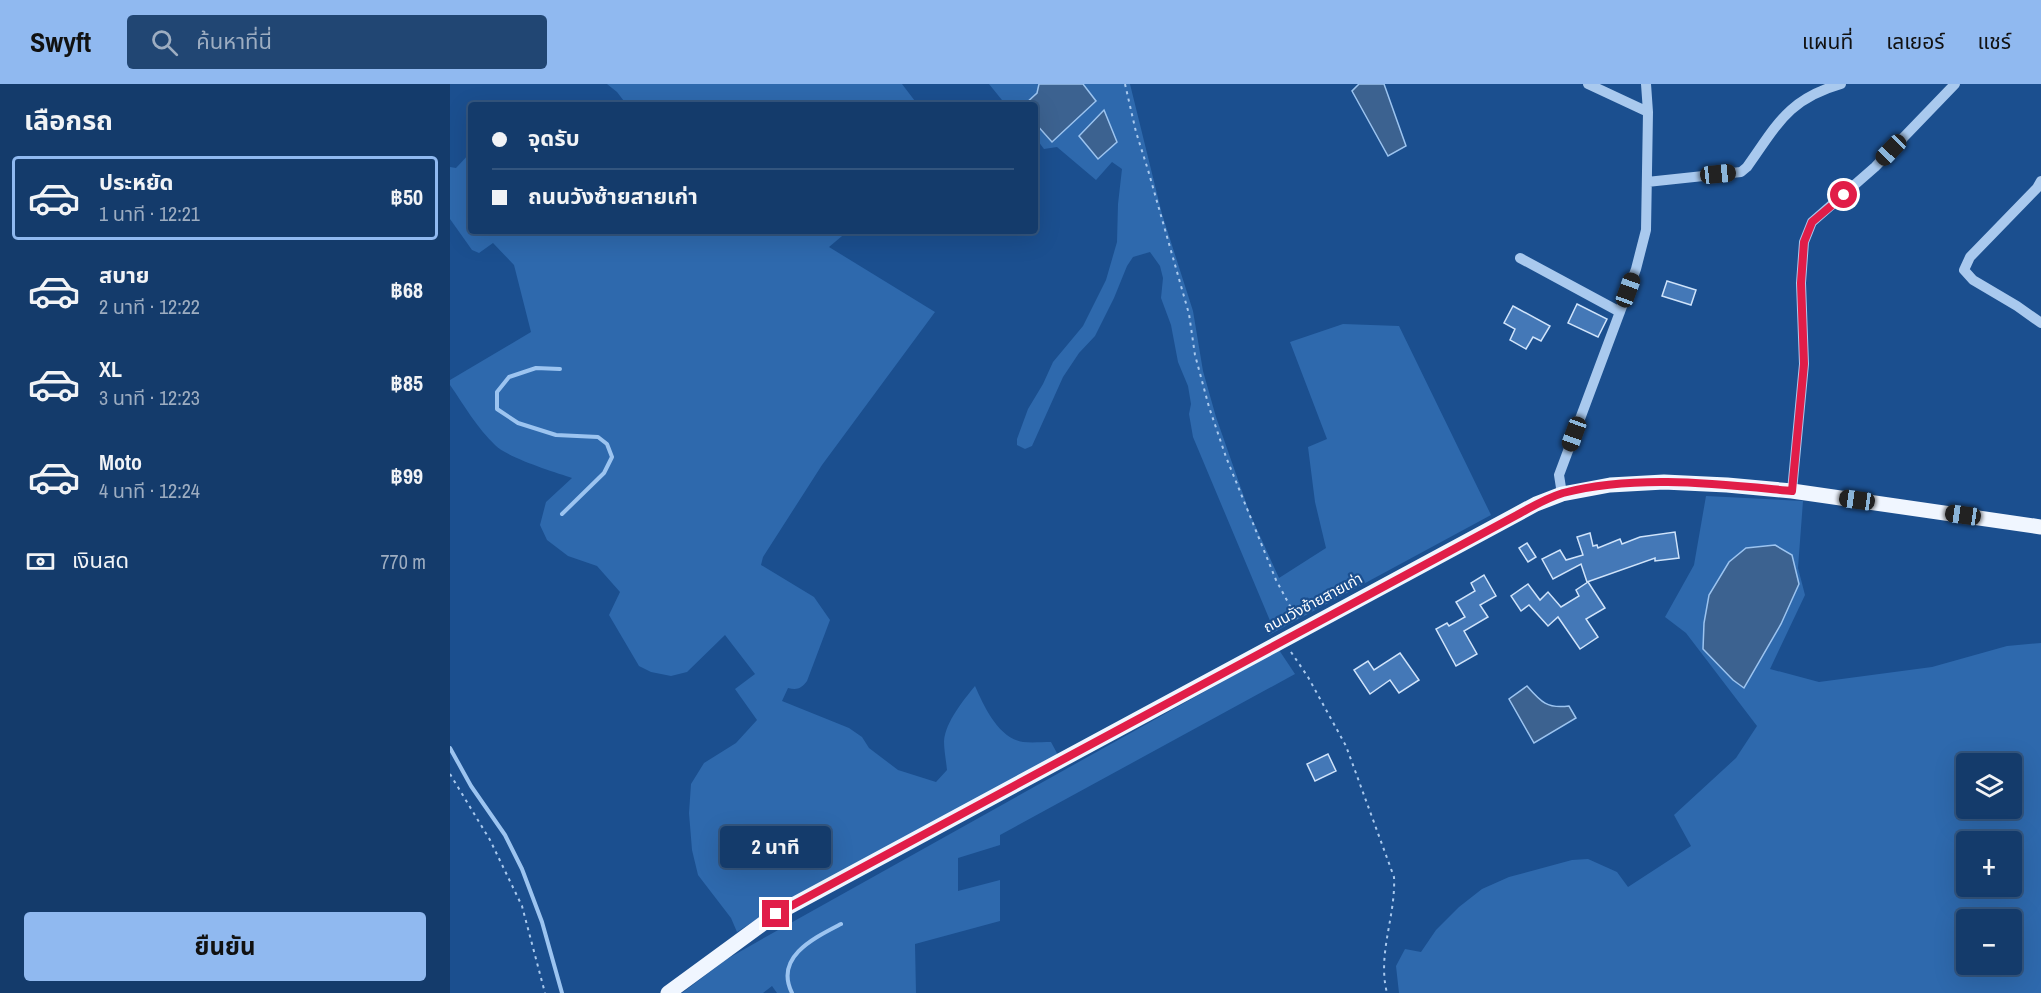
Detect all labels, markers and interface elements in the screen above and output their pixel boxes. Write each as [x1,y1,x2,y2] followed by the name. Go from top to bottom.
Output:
[127,15,547,69] search box
[30,23,91,61] text: Swyft
[148,26,181,59] icon: search
[196,26,272,56] text: ค้นหาที่นี่
[1802,27,1853,56] text: แผนที่
[1886,27,1945,56] text: เลเยอร์
[1978,27,2011,56] text: แชร์
[24,102,113,138] text: เลือกรถ
[528,123,580,153] text: จุดรับ
[1872,131,1910,169] car
[1699,163,1737,185] car
[99,167,174,197] text: ประหยัด
[27,171,81,225] icon: car
[528,181,698,211] text: ถนนวังซ้ายสายเก่า
[1830,181,1857,208] route start
[390,182,423,212] text: ฿50
[99,200,200,227] text: 1 นาที · 12:21
[99,260,149,290] text: สบาย
[27,264,81,318] icon: car
[1613,270,1643,310] car
[390,275,423,305] text: ฿68
[99,293,200,320] text: 2 นาที · 12:22
[99,354,122,384] text: XL
[27,357,81,411] icon: car
[390,368,423,398] text: ฿85
[99,384,200,411] text: 3 นาที · 12:23
[1559,414,1589,454] car
[99,447,142,477] text: Moto
[27,450,81,504] icon: car
[390,461,423,491] text: ฿99
[99,477,200,504] text: 4 นาที · 12:24
[1838,489,1876,511] car
[1944,504,1982,526] car
[24,545,57,578] icon: cash
[72,545,129,575] text: เงินสด
[380,548,426,575] text: 770 m
[1260,568,1366,637] street label: ถนนวังซ้ายสายเก่า
[1956,753,2022,975] map controls
[1956,753,2022,819] button: layers
[720,827,832,869] callout: 2 นาที
[1956,831,2022,897] button: +
[751,833,800,860] text: 2 นาที
[762,900,789,927] route end
[1956,909,2022,975] button: −
[24,912,426,981] button: ยืนยัน

